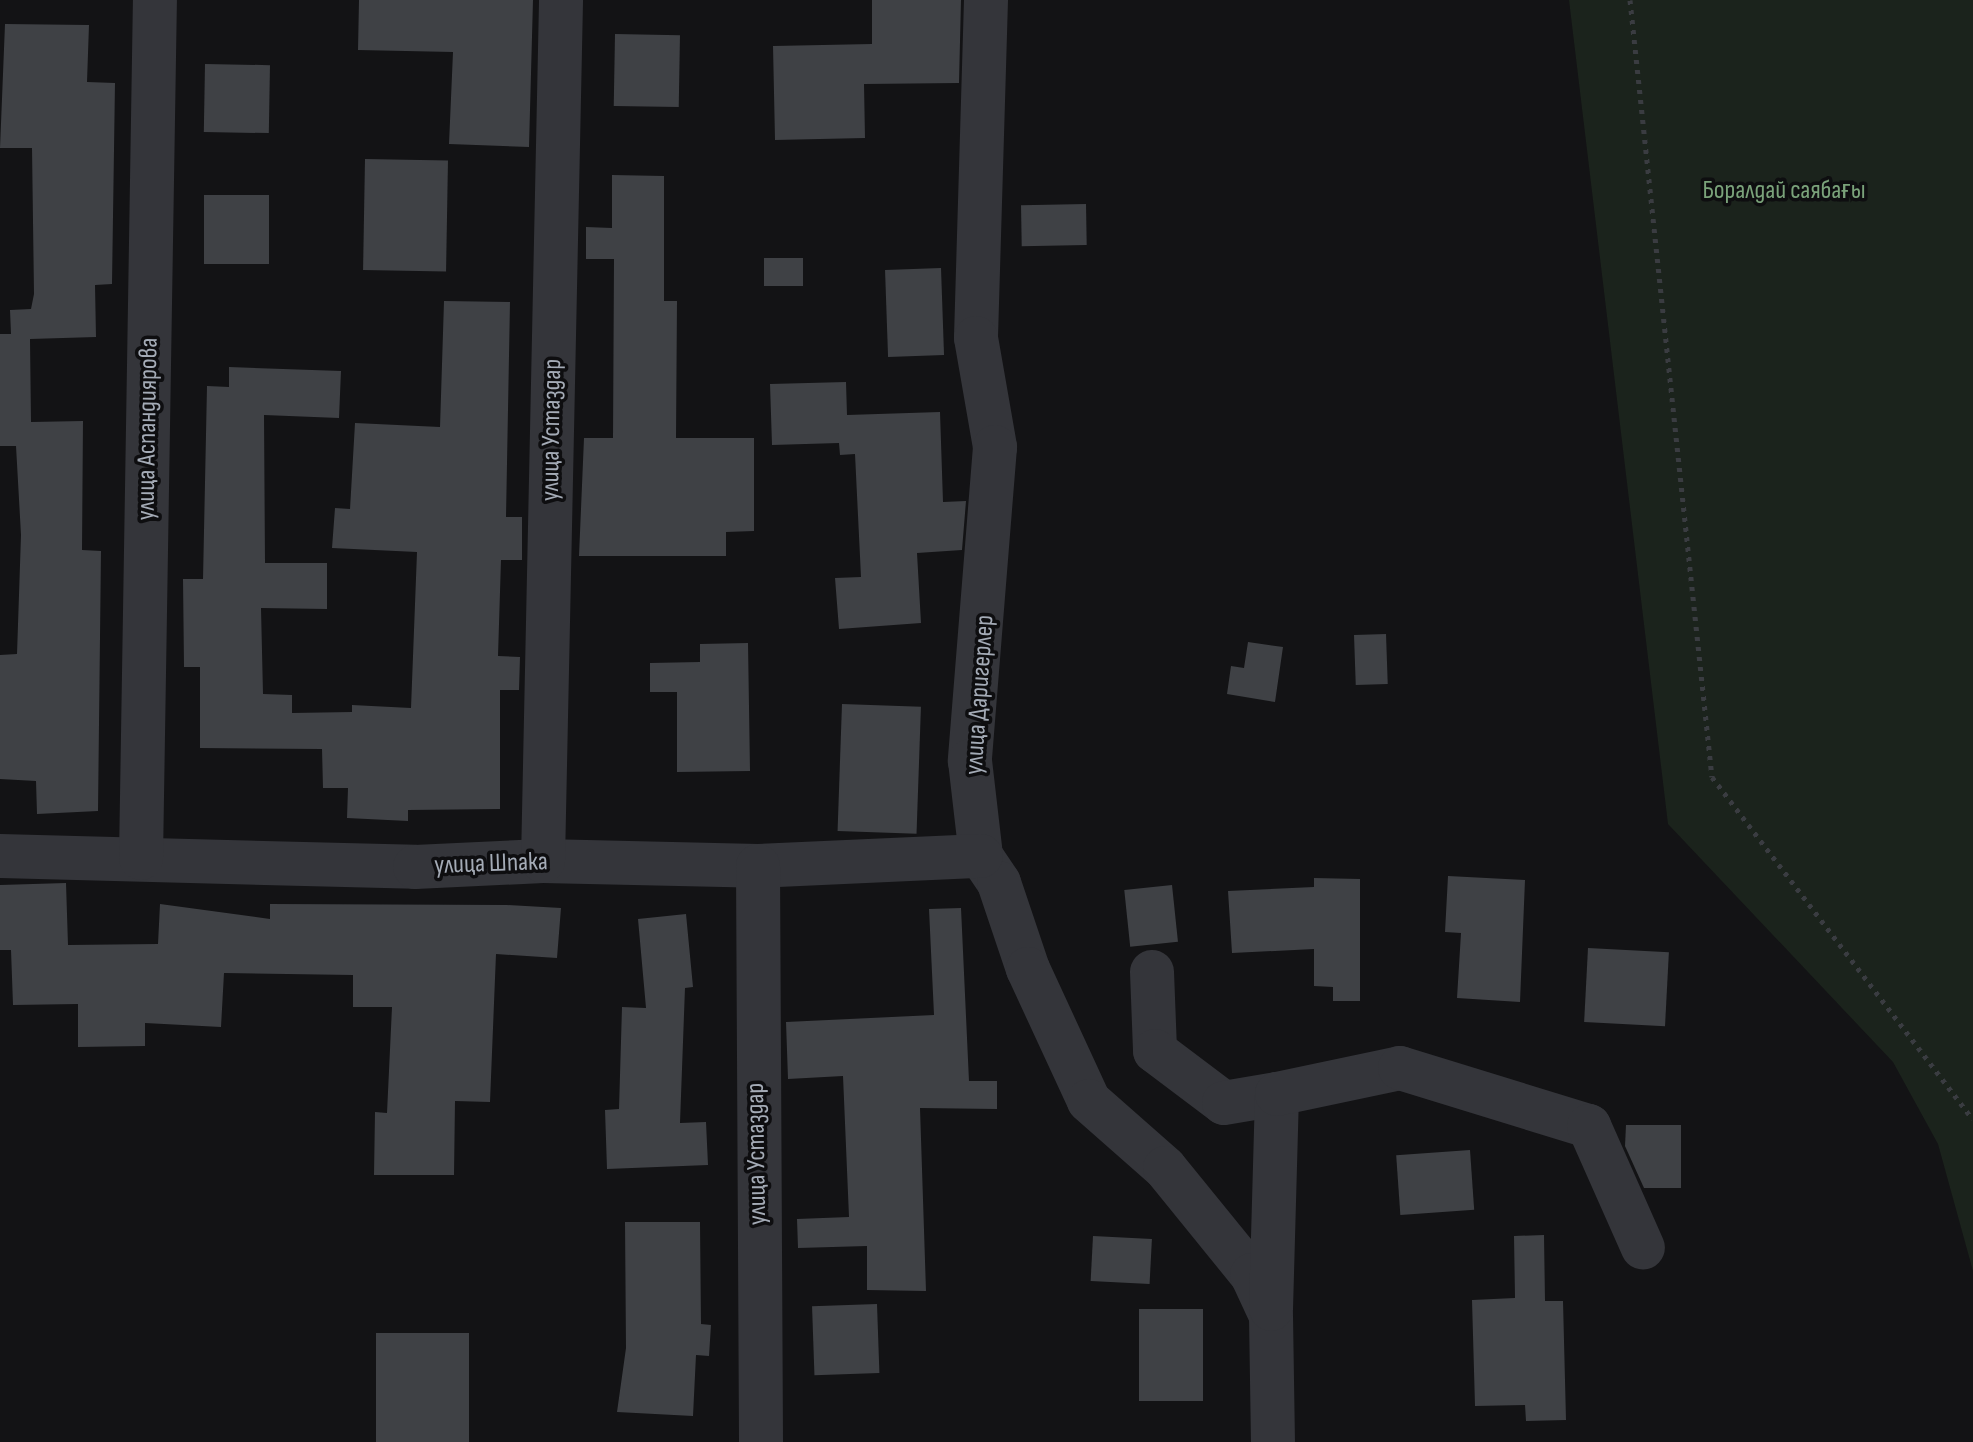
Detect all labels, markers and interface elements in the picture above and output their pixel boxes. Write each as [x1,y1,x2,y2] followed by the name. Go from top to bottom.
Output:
[1702,175,1866,207] park label: Боралдай саябағы
[131,337,165,521] street label: улица Аспандиярова
[535,358,569,502] street label: улица Устаздар
[959,614,1001,776] street label: улица Даригерлер
[434,846,548,882] street label: улица Шпака
[740,1082,774,1226] street label: улица Устаздар

